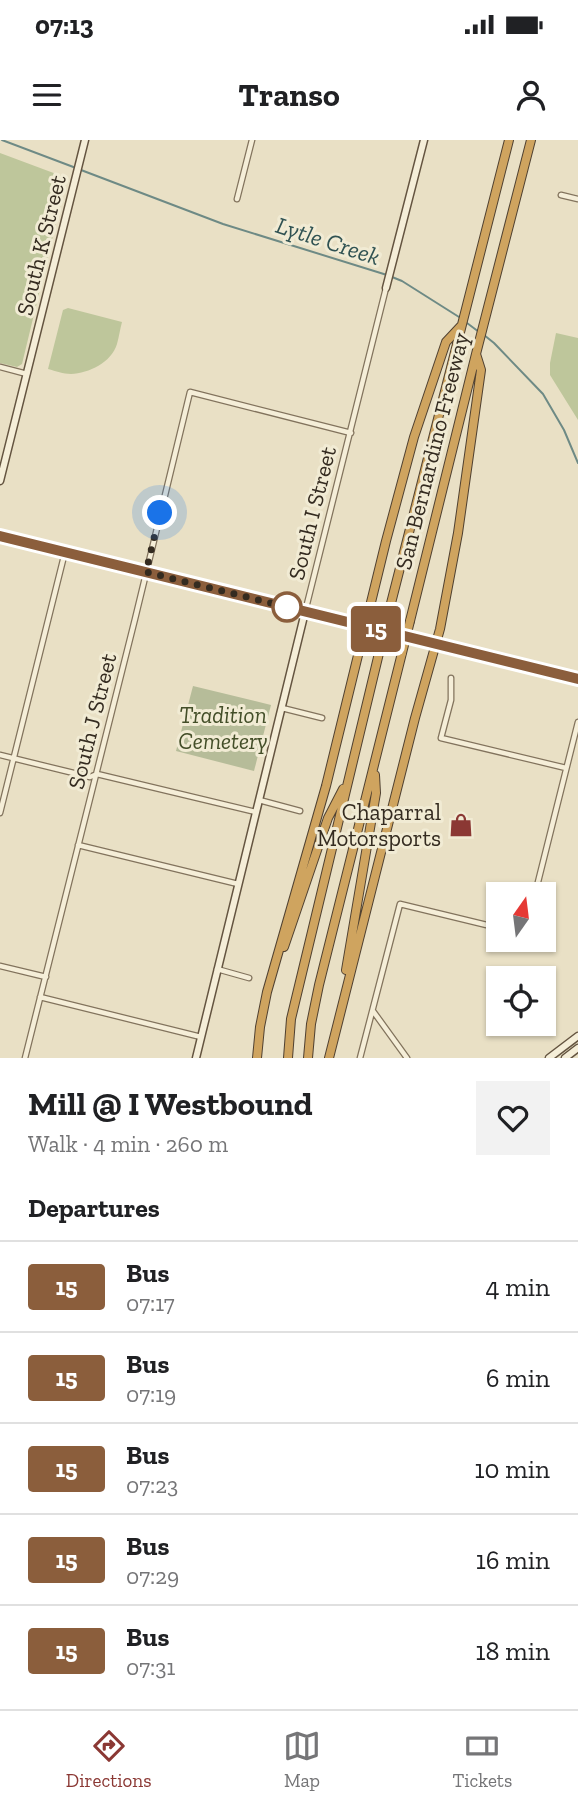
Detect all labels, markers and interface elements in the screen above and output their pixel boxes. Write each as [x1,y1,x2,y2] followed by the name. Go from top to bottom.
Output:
[35,9,94,41] text: 07:13
[28,76,66,114] icon: menu
[238,76,340,114] text: Transo
[512,76,550,114] icon: person
[10,171,72,318] street label: South K Street
[273,210,384,271] water label: Lytle Creek
[389,329,475,572] street label: San Bernardino Freeway
[282,443,342,583] street label: South I Street
[142,495,177,530] your location
[272,592,302,622] unlabelled marker
[344,606,408,652] line badge: 15
[365,614,387,643] text: 15
[62,650,123,792] street label: South J Street
[178,701,268,755] park label: Tradition Cemetery
[317,798,441,852] place label: Chaparral Motorsports
[447,811,475,839] shop icon: Chaparral Motorsports
[486,882,556,952] north arrow
[486,882,556,1036] map controls
[486,966,556,1036] button: locate
[476,1081,550,1155] button: heart
[28,1084,313,1123] text: Mill @ I Westbound
[28,1130,228,1158] text: Walk · 4 min · 260 m
[28,1192,160,1224] text: Departures
[126,1257,169,1289] text: Bus
[485,1271,550,1303] text: 4 min
[55,1272,78,1301] text: 15
[126,1289,175,1317] text: 07:17
[126,1348,169,1380] text: Bus
[486,1362,550,1394] text: 6 min
[55,1363,78,1392] text: 15
[126,1380,176,1408] text: 07:19
[126,1439,169,1471] text: Bus
[474,1453,550,1485] text: 10 min
[55,1454,78,1483] text: 15
[126,1471,178,1499] text: 07:23
[126,1530,169,1562] text: Bus
[476,1544,550,1576] text: 16 min
[55,1545,78,1574] text: 15
[126,1562,179,1590] text: 07:29
[126,1621,169,1653] text: Bus
[475,1635,550,1667] text: 18 min
[55,1636,78,1665] text: 15
[126,1653,175,1681] text: 07:31
[66,1727,151,1792] tab: Directions
[283,1727,321,1792] tab: Map
[452,1727,512,1792] tab: Tickets

